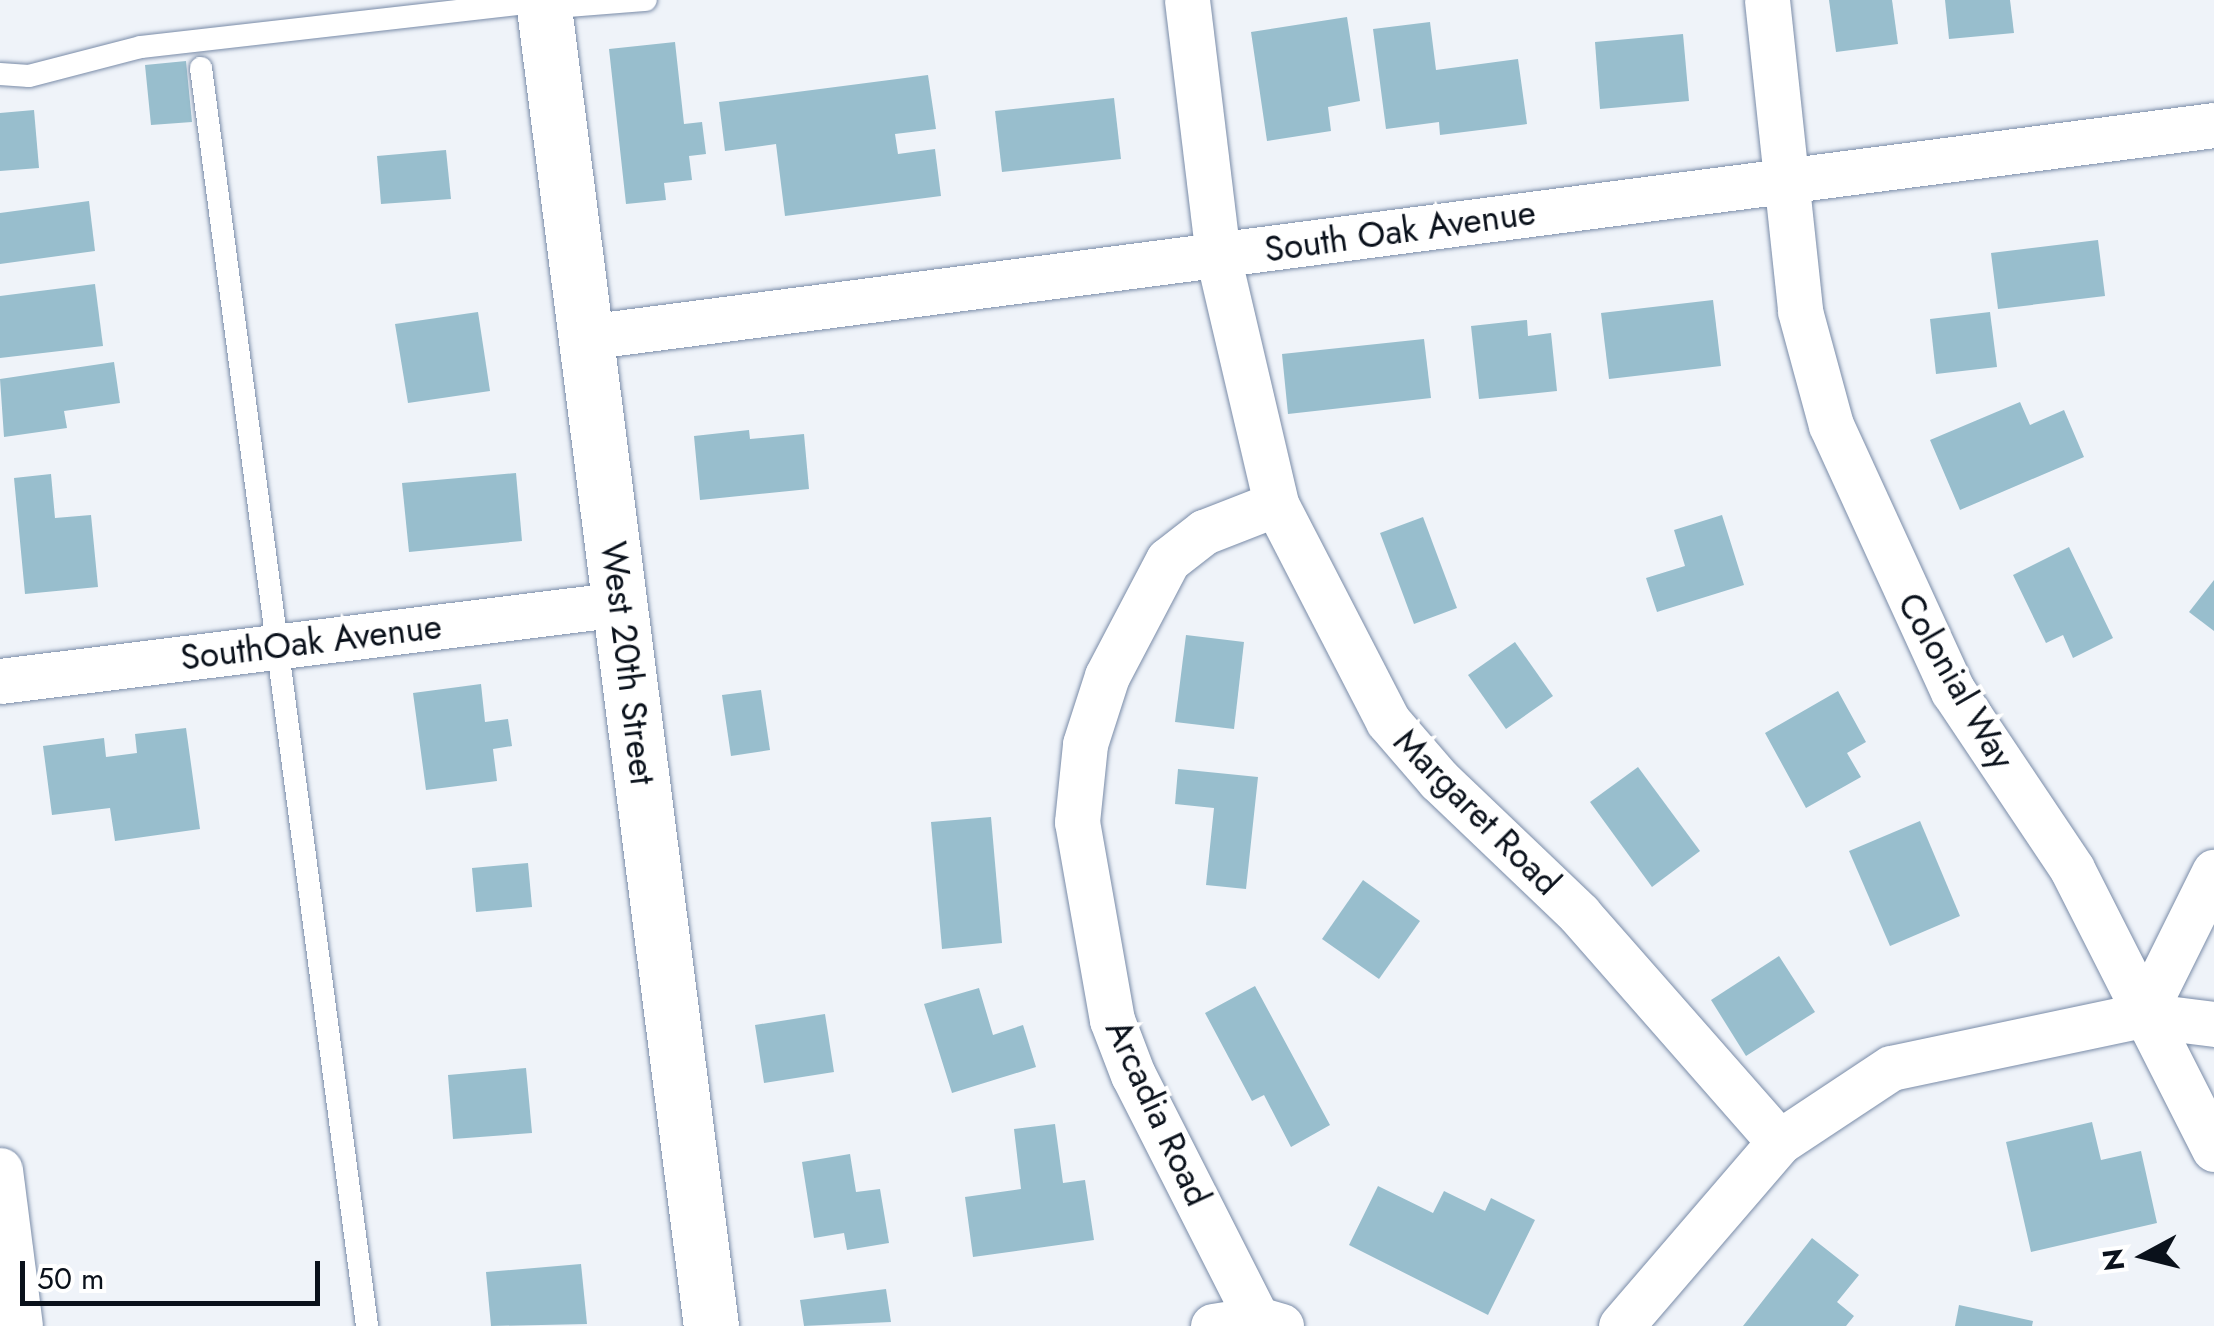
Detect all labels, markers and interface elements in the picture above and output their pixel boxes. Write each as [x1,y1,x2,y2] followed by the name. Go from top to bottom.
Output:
[1262,191,1538,271] street label: South Oak Avenue
[592,539,664,787] street label: West 20th Street
[1889,585,2023,777] street label: Colonial Way
[178,605,444,679] street label: SouthOak Avenue
[1385,720,1569,904] street label: Margaret Road
[1097,1013,1219,1213] street label: Arcadia Road
[2094,1206,2194,1306] north arrow
[25,1241,325,1303] scale bar
[2092,1246,2135,1273] text: N
[37,1257,104,1300] text: 50 m

